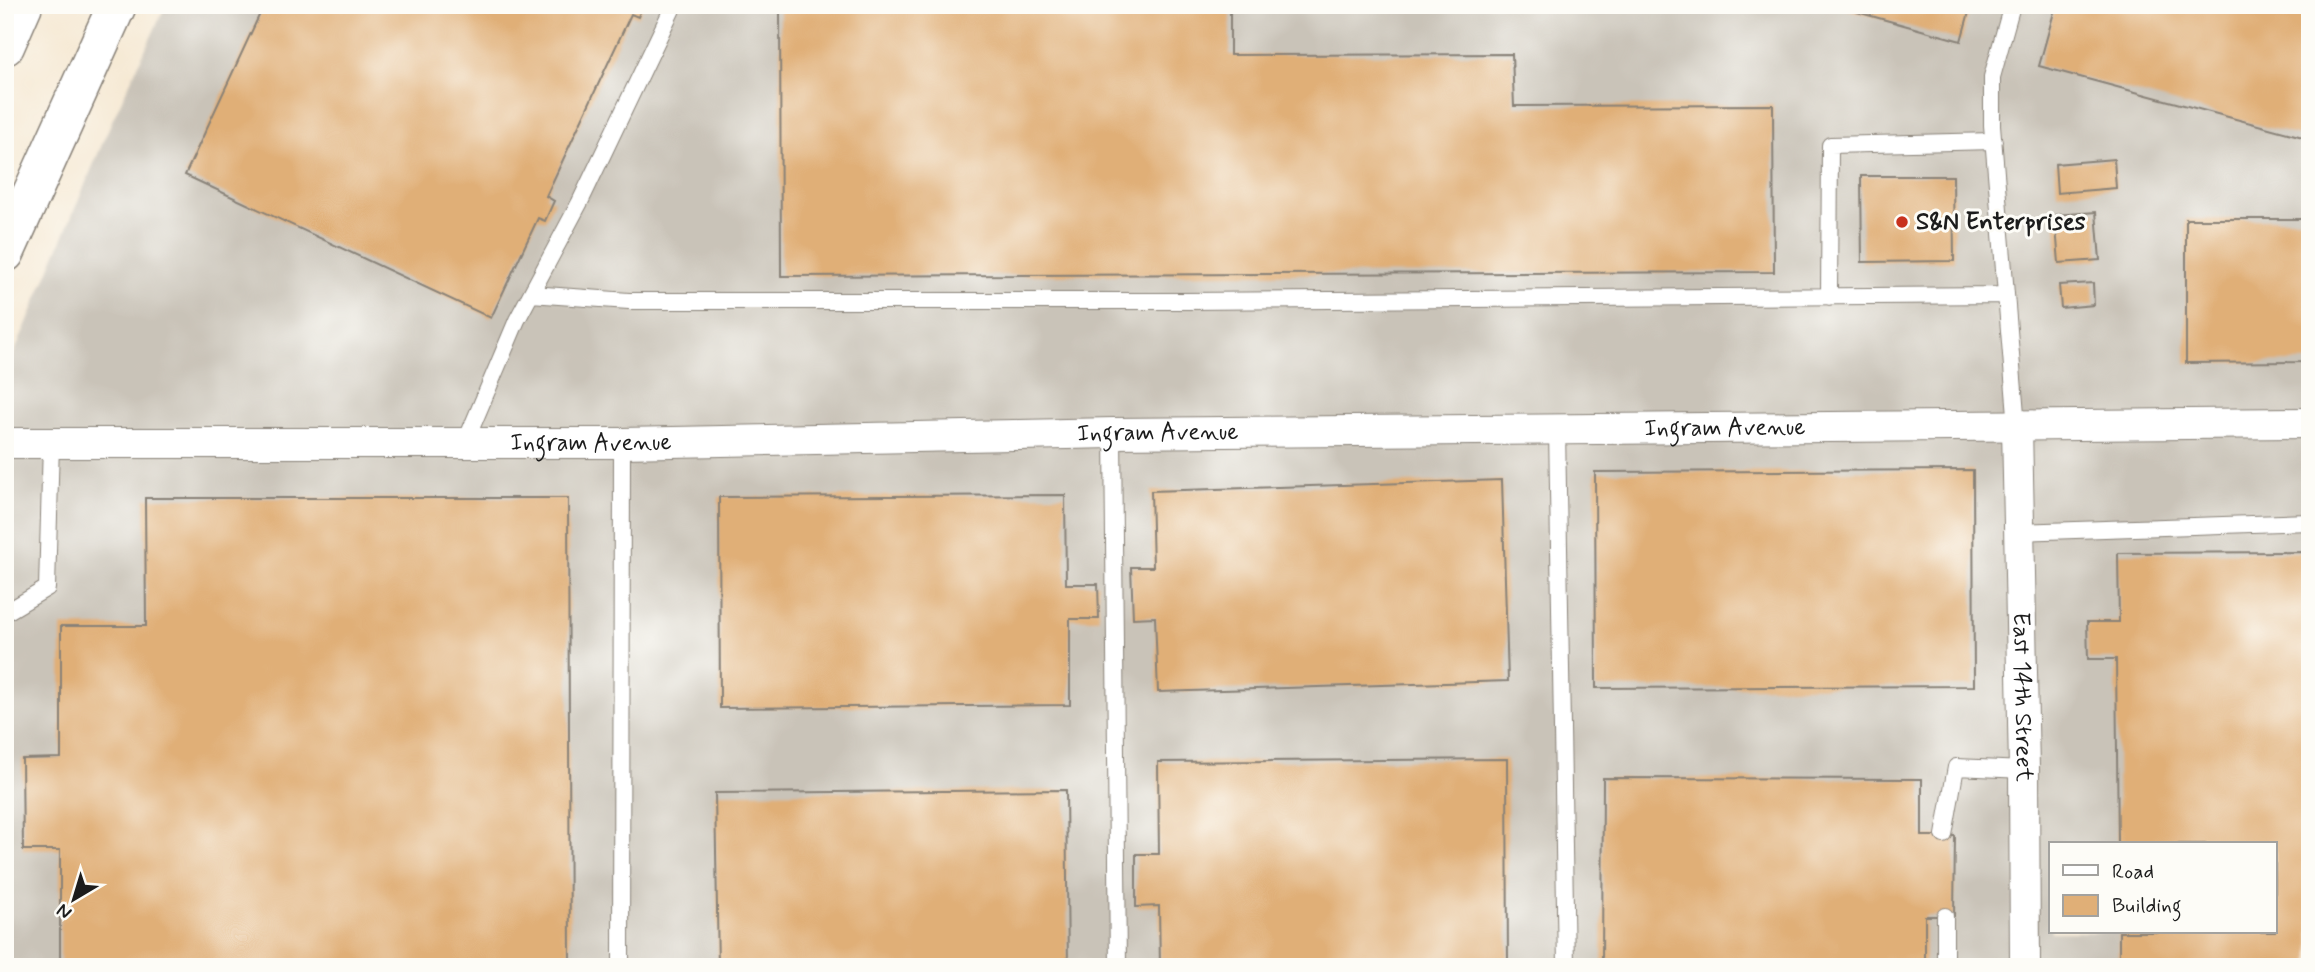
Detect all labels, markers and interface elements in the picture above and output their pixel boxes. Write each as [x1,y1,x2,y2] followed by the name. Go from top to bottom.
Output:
[1916,207,2086,238] place label: S&N Enterprises
[1894,214,1910,230] marker: S&N Enterprises
[1644,412,1806,447] street label: Ingram Avenue
[1077,416,1239,452] street label: Ingram Avenue
[510,426,672,462] street label: Ingram Avenue
[2005,612,2040,782] street label: East 14th Street
[2049,842,2276,934] legend
[2112,858,2154,886] text: Road
[38,864,108,934] north arrow
[2112,892,2182,922] text: Building
[52,897,77,925] text: N

